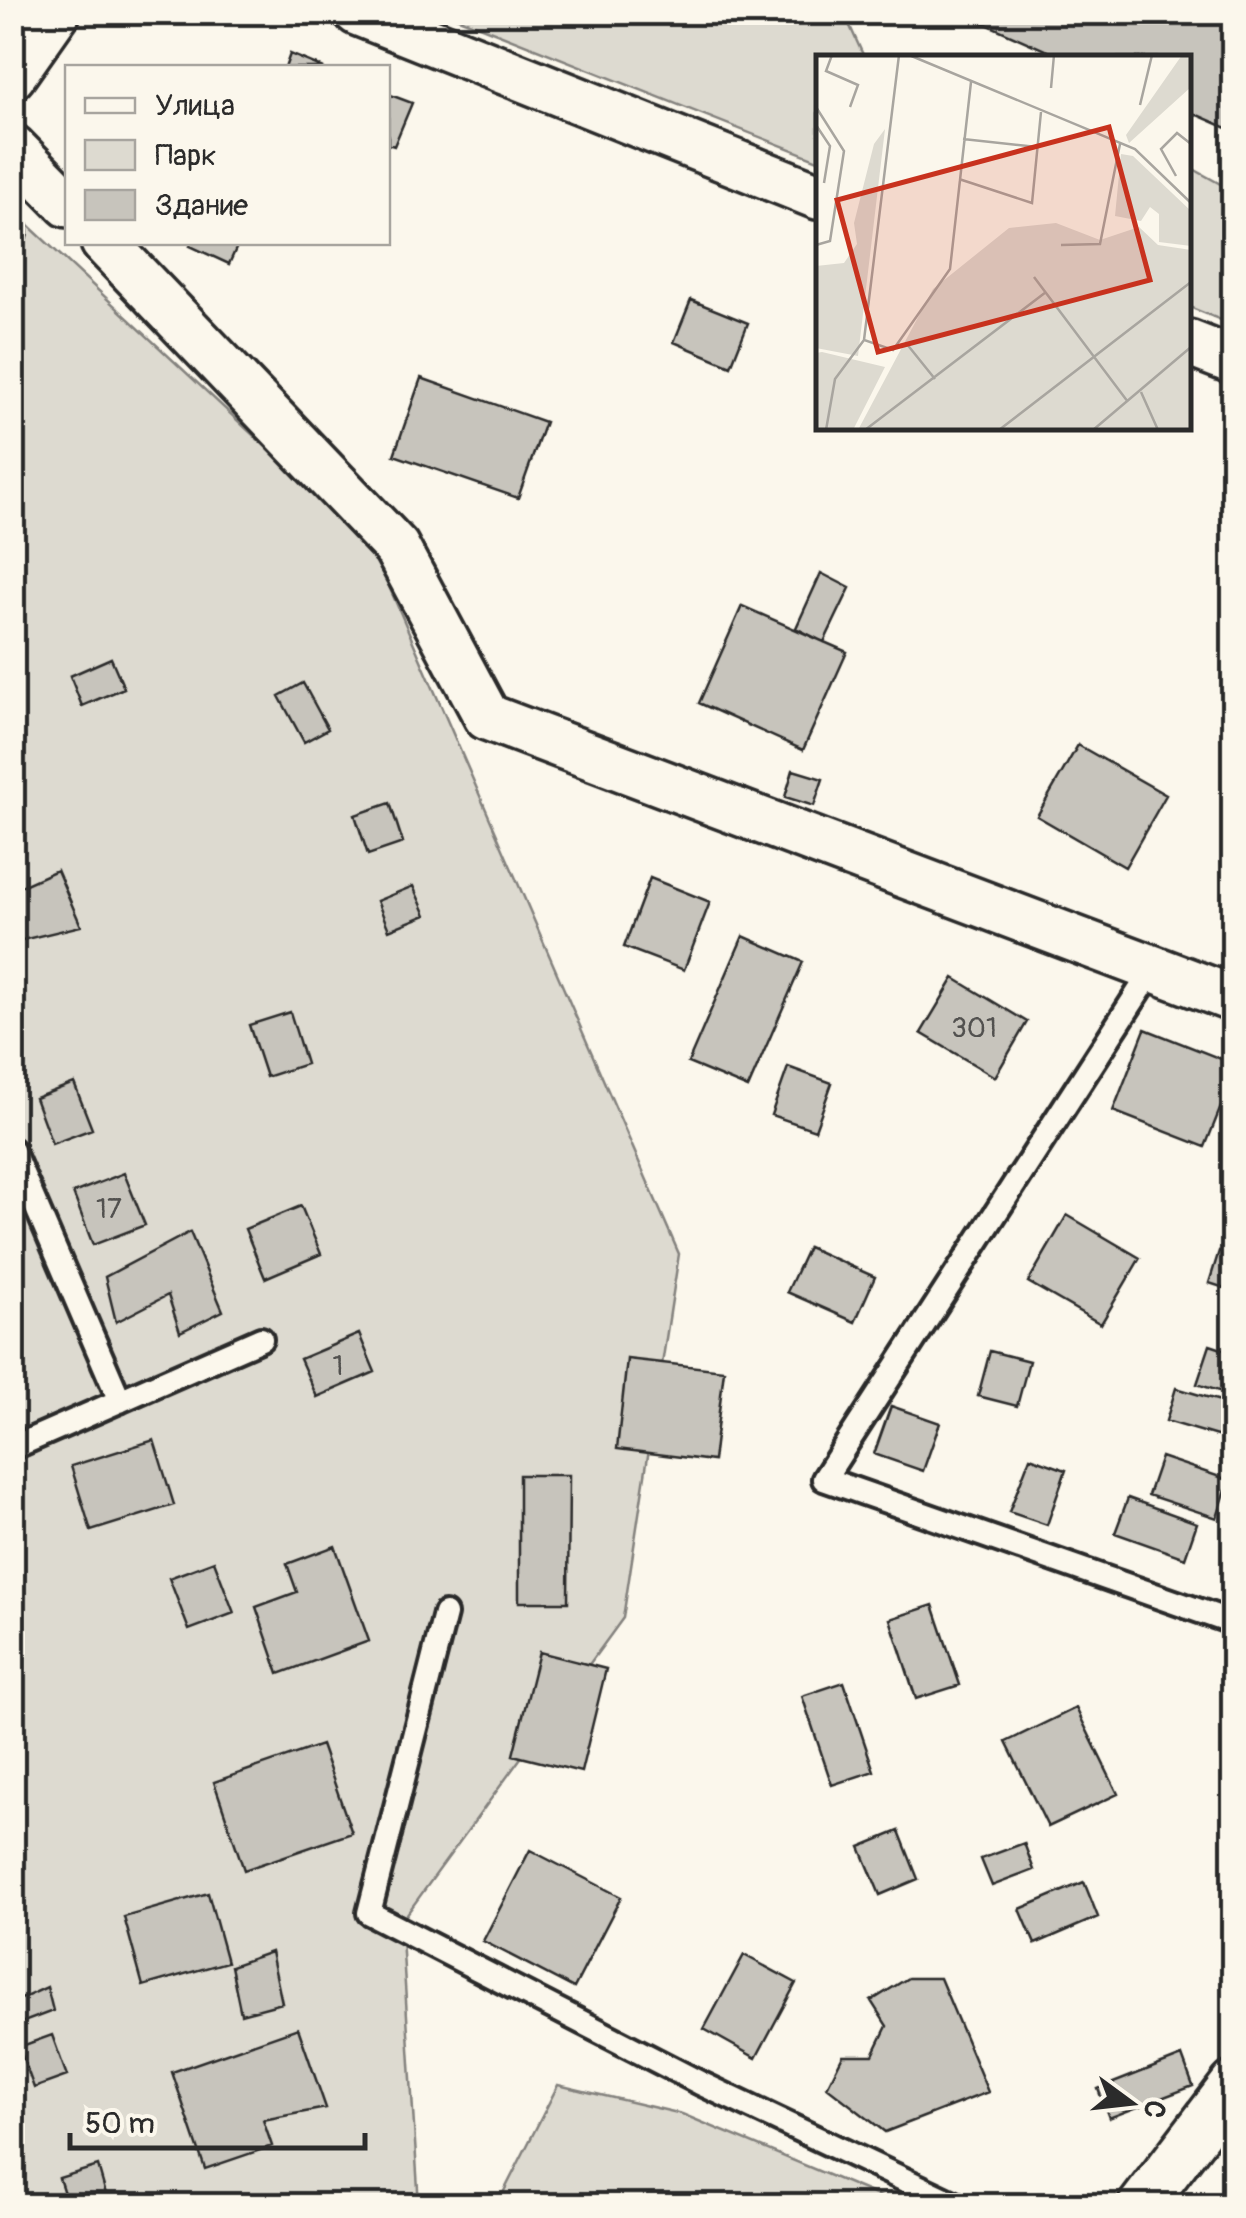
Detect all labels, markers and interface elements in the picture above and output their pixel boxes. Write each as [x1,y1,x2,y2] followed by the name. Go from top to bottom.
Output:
[816,55,1191,430] inset map
[65,65,390,245] legend
[155,87,235,124] text: Улица
[155,137,217,174] text: Парк
[155,187,248,224] text: Здание
[951,1011,997,1046] house number: 301
[96,1192,122,1227] house number: 17
[333,1349,343,1384] house number: 1
[1081,2053,1181,2153] north arrow
[70,2088,365,2150] scale bar
[1135,2096,1173,2122] text: С
[85,2105,155,2142] text: 50 m

